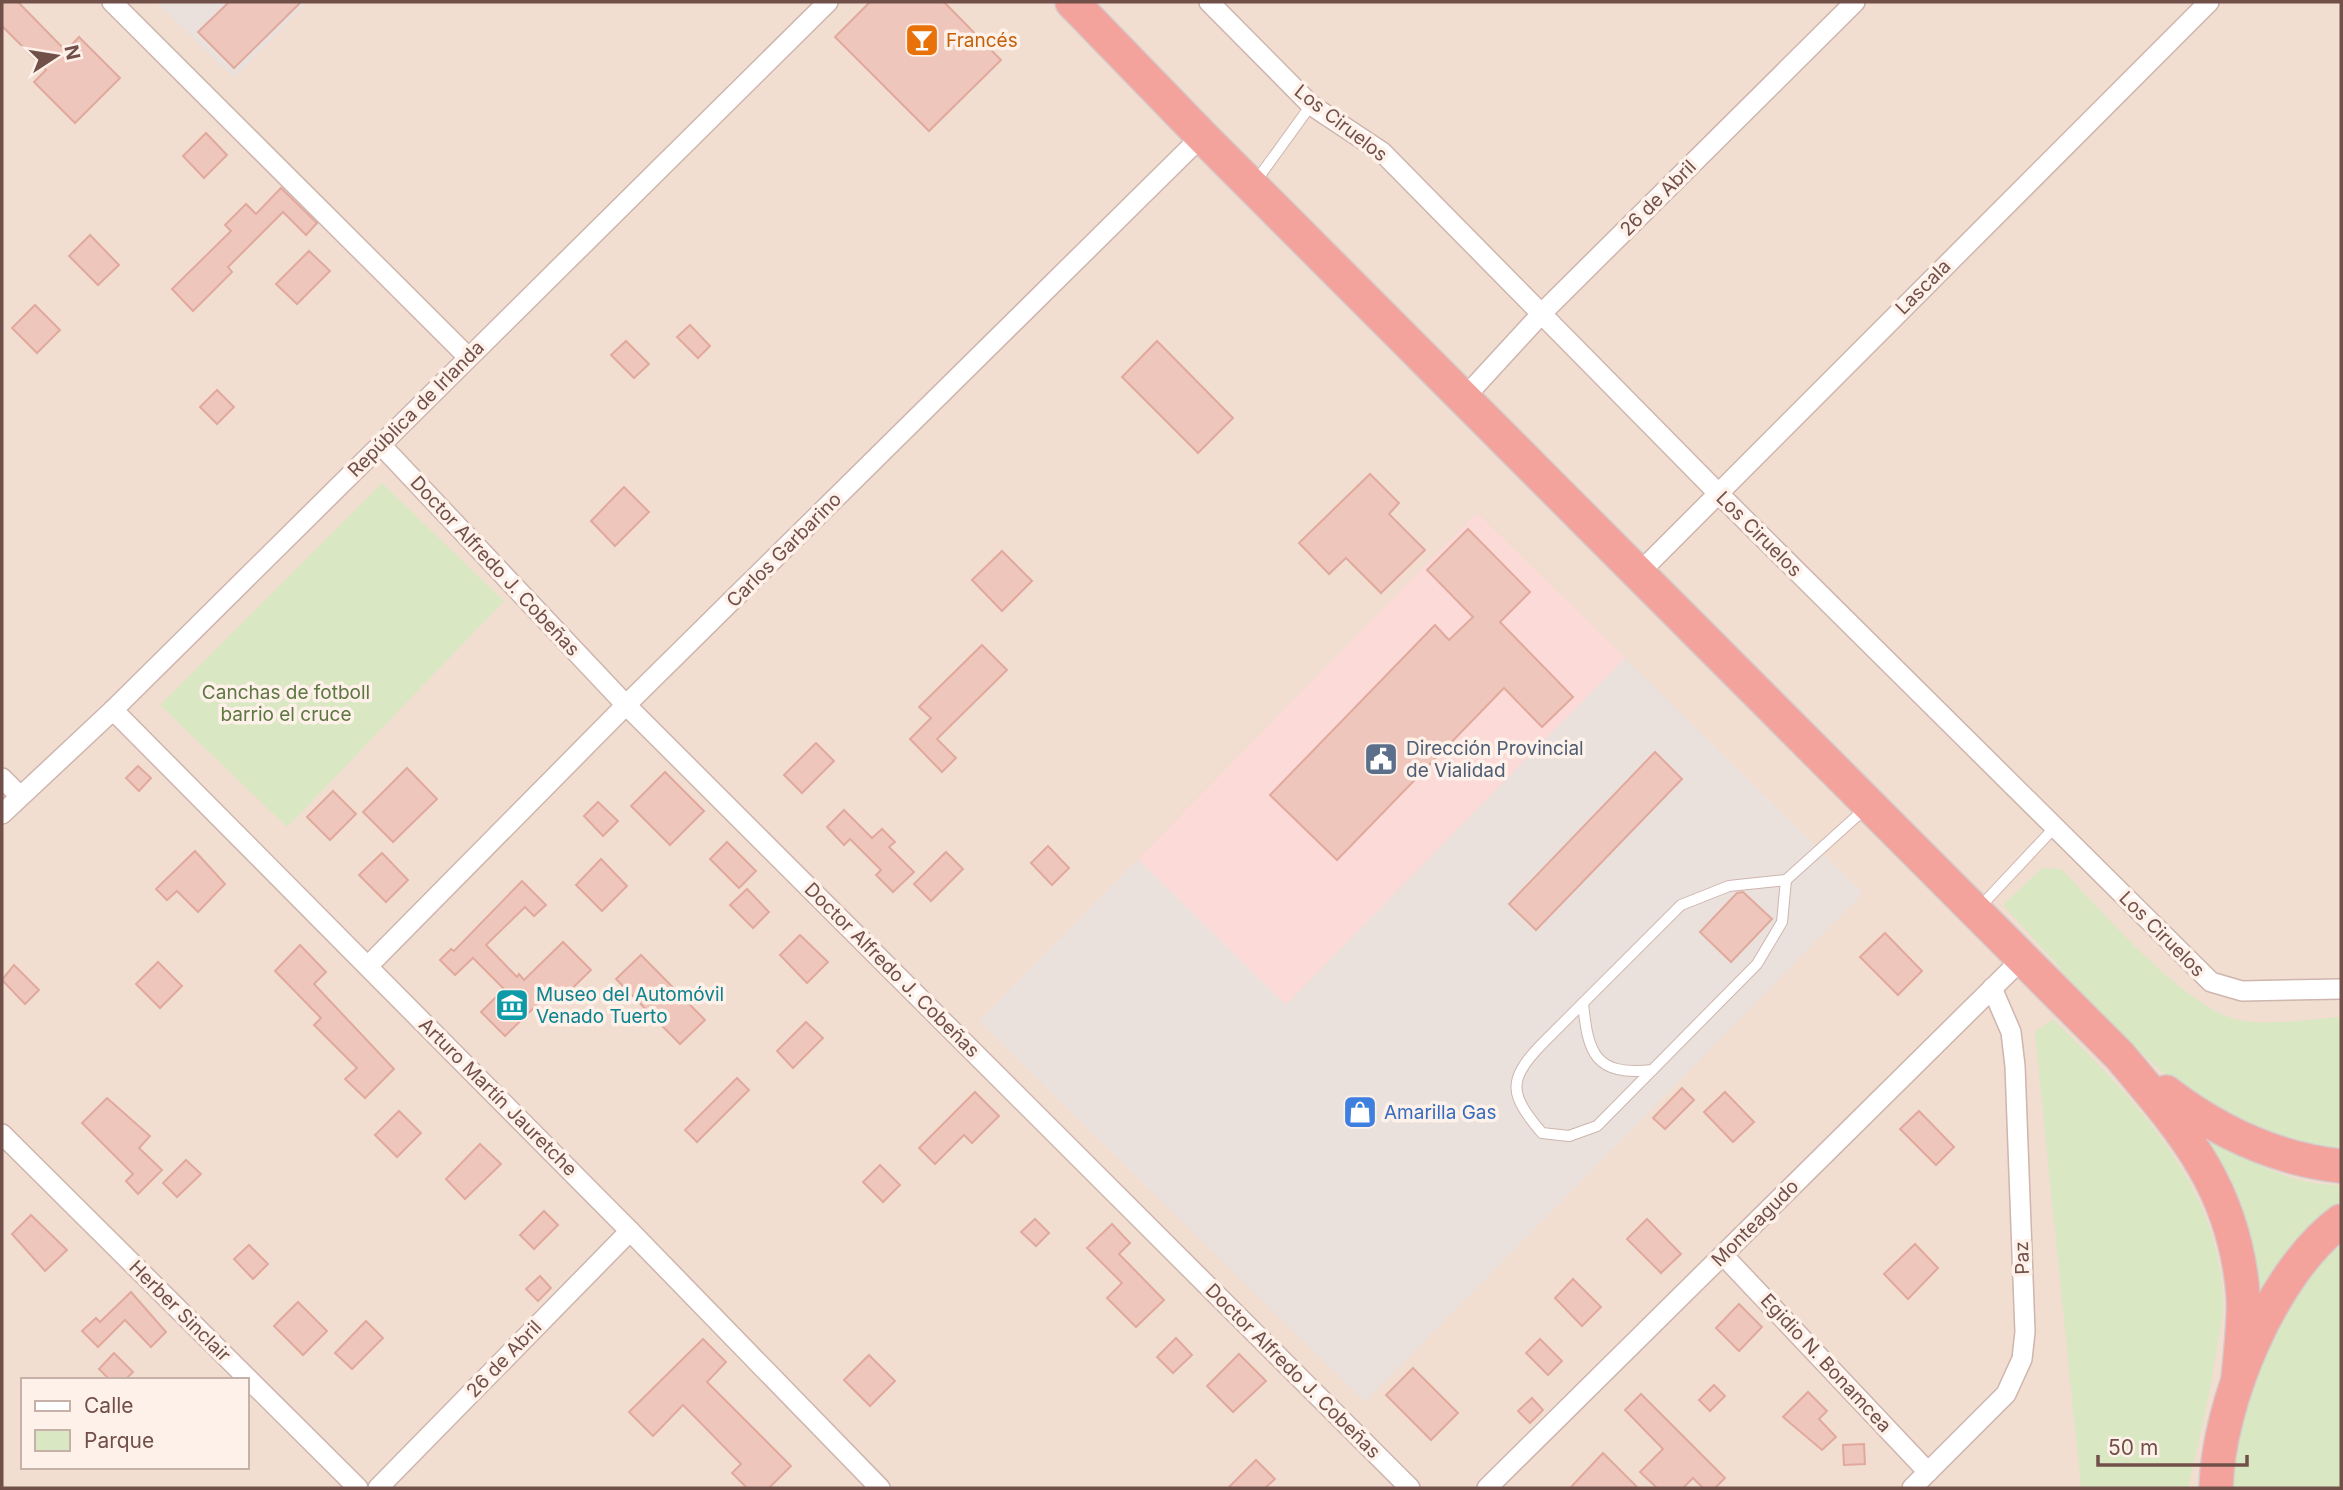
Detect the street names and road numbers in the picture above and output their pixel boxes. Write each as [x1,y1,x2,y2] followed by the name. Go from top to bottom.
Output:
[1290,80,1392,166] street label: Los Ciruelos
[1615,155,1701,241] street label: 26 de Abril
[1891,255,1955,319] street label: Lascala
[343,336,489,482] street label: República de Irlanda
[405,471,585,661] street label: Doctor Alfredo J. Cobeñas
[1711,486,1807,582] street label: Los Ciruelos
[722,488,846,612] street label: Carlos Garbarino
[800,878,984,1062] street label: Doctor Alfredo J. Cobeñas
[2114,886,2210,982] street label: Los Ciruelos
[414,1013,582,1181] street label: Arturo Martín Jauretche
[1707,1175,1803,1271] street label: Monteagudo
[2010,1241,2034,1275] street label: Paz
[125,1256,235,1366] street label: Herber Sinclair
[1201,1279,1385,1463] street label: Doctor Alfredo J. Cobeñas
[1756,1289,1896,1437] street label: Egidio N. Bonamcea
[462,1316,546,1402] street label: 26 de Abril

